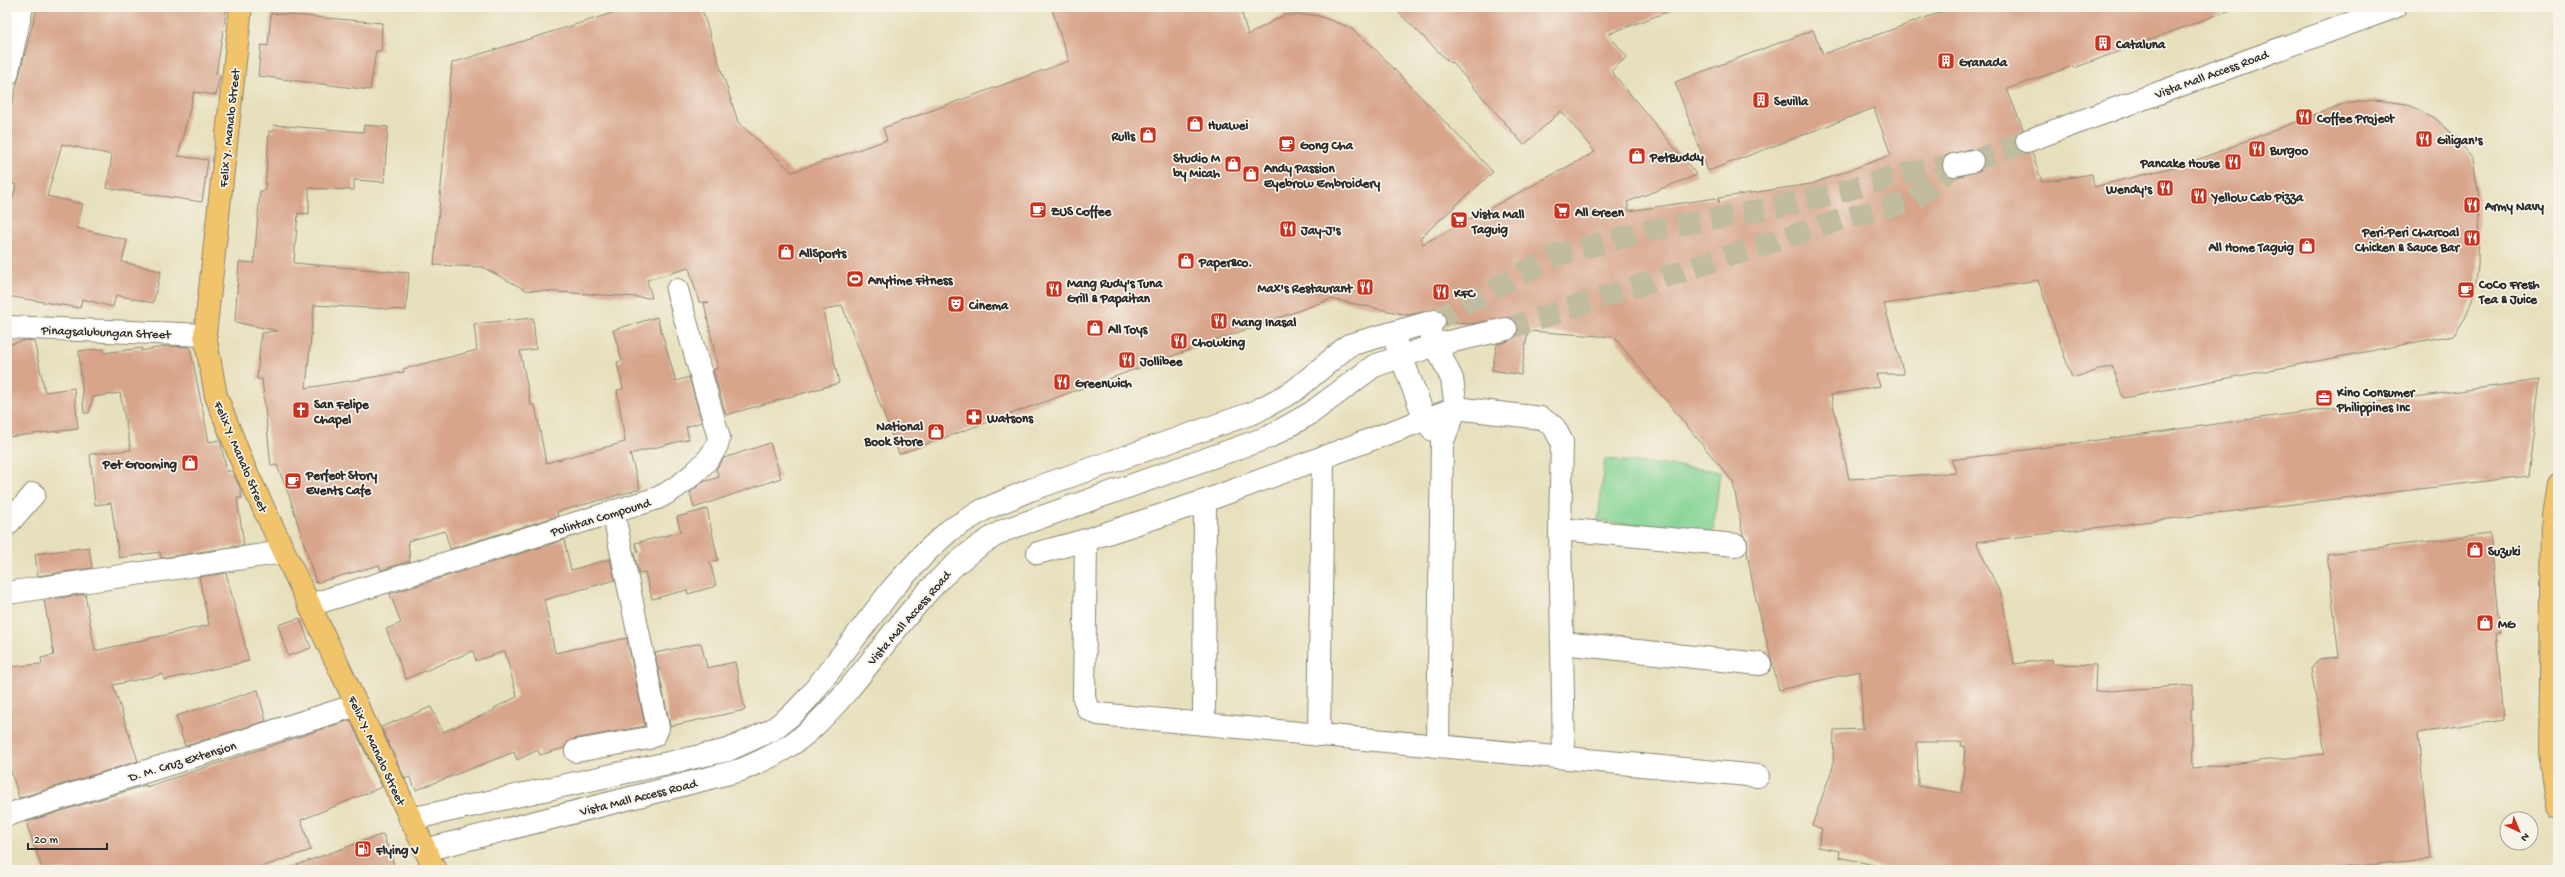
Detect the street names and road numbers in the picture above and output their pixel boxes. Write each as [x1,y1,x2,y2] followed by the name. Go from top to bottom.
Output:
[2152,47,2272,103] street label: Vista Mall Access Road
[217,67,244,189] street label: Felix Y. Manalo Street
[40,324,173,343] street label: Pinagsalubungan Street
[209,398,271,516] street label: Felix Y. Manalo Street
[548,496,654,541] street label: Polintan Compound
[864,567,956,670] street label: Vista Mall Access Road
[343,693,408,810] street label: Felix Y. Manalo Street
[126,739,239,786] street label: D. M. Cruz Extension
[578,776,700,820] street label: Vista Mall Access Road

